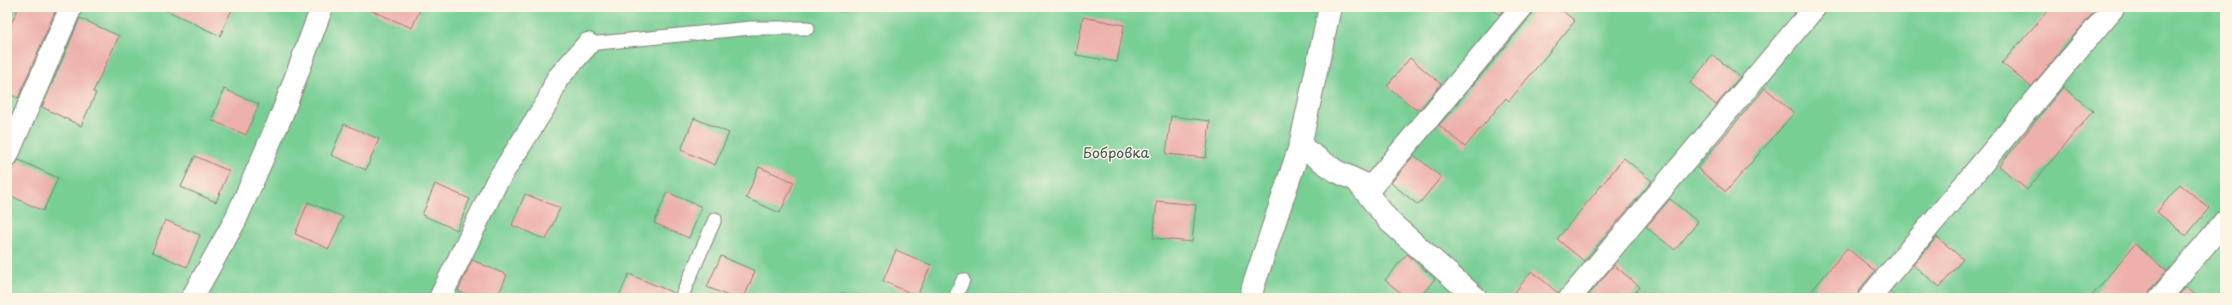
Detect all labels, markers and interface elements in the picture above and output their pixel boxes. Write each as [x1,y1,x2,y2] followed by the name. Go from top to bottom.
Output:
[1083,142,1149,163] park label: Бобровка

